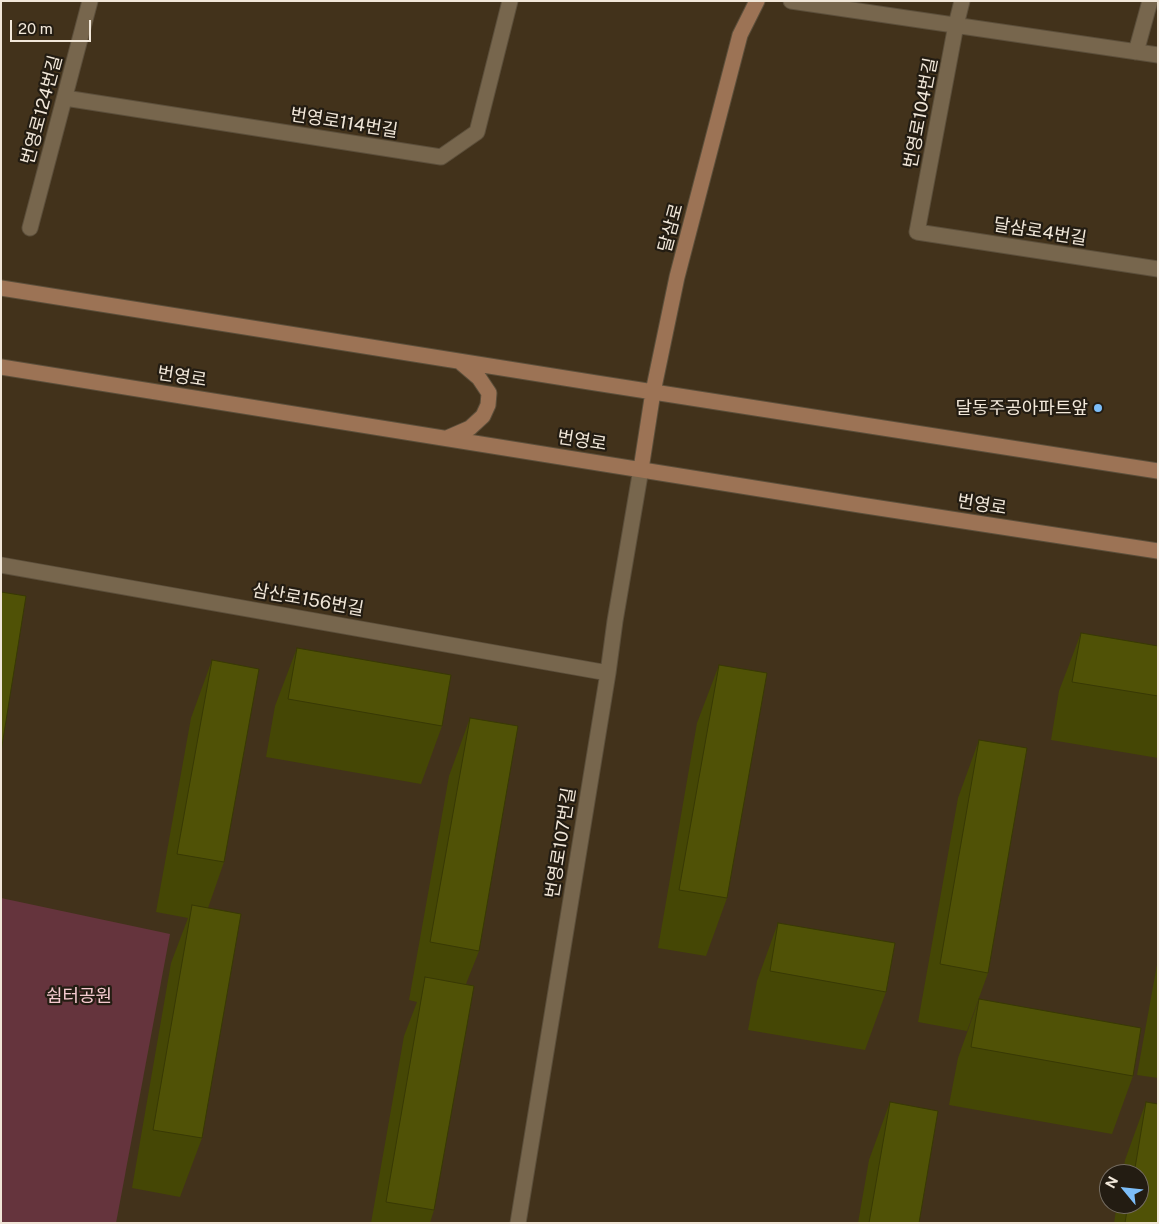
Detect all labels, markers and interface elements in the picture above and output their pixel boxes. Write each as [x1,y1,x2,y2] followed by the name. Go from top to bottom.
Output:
[12,10,94,42] scale bar
[18,20,53,37] text: 20 m
[17,53,67,167] street label: 번영로124번길
[900,56,942,170] street label: 번영로104번길
[289,104,399,142] street label: 번영로114번길
[654,201,688,255] street label: 달삼로
[992,214,1088,250] street label: 달삼로4번길
[156,362,208,392] street label: 번영로
[956,397,1088,419] place label: 달동주공아파트앞
[1092,402,1104,414] marker: 달동주공아파트앞
[556,426,608,456] street label: 번영로
[956,490,1008,520] street label: 번영로
[251,580,365,620] street label: 삼산로156번길
[542,786,580,900] street label: 번영로107번길
[46,985,112,1007] park label: 쉼터공원
[1099,1164,1149,1214] north arrow
[1102,1174,1121,1191] text: N

